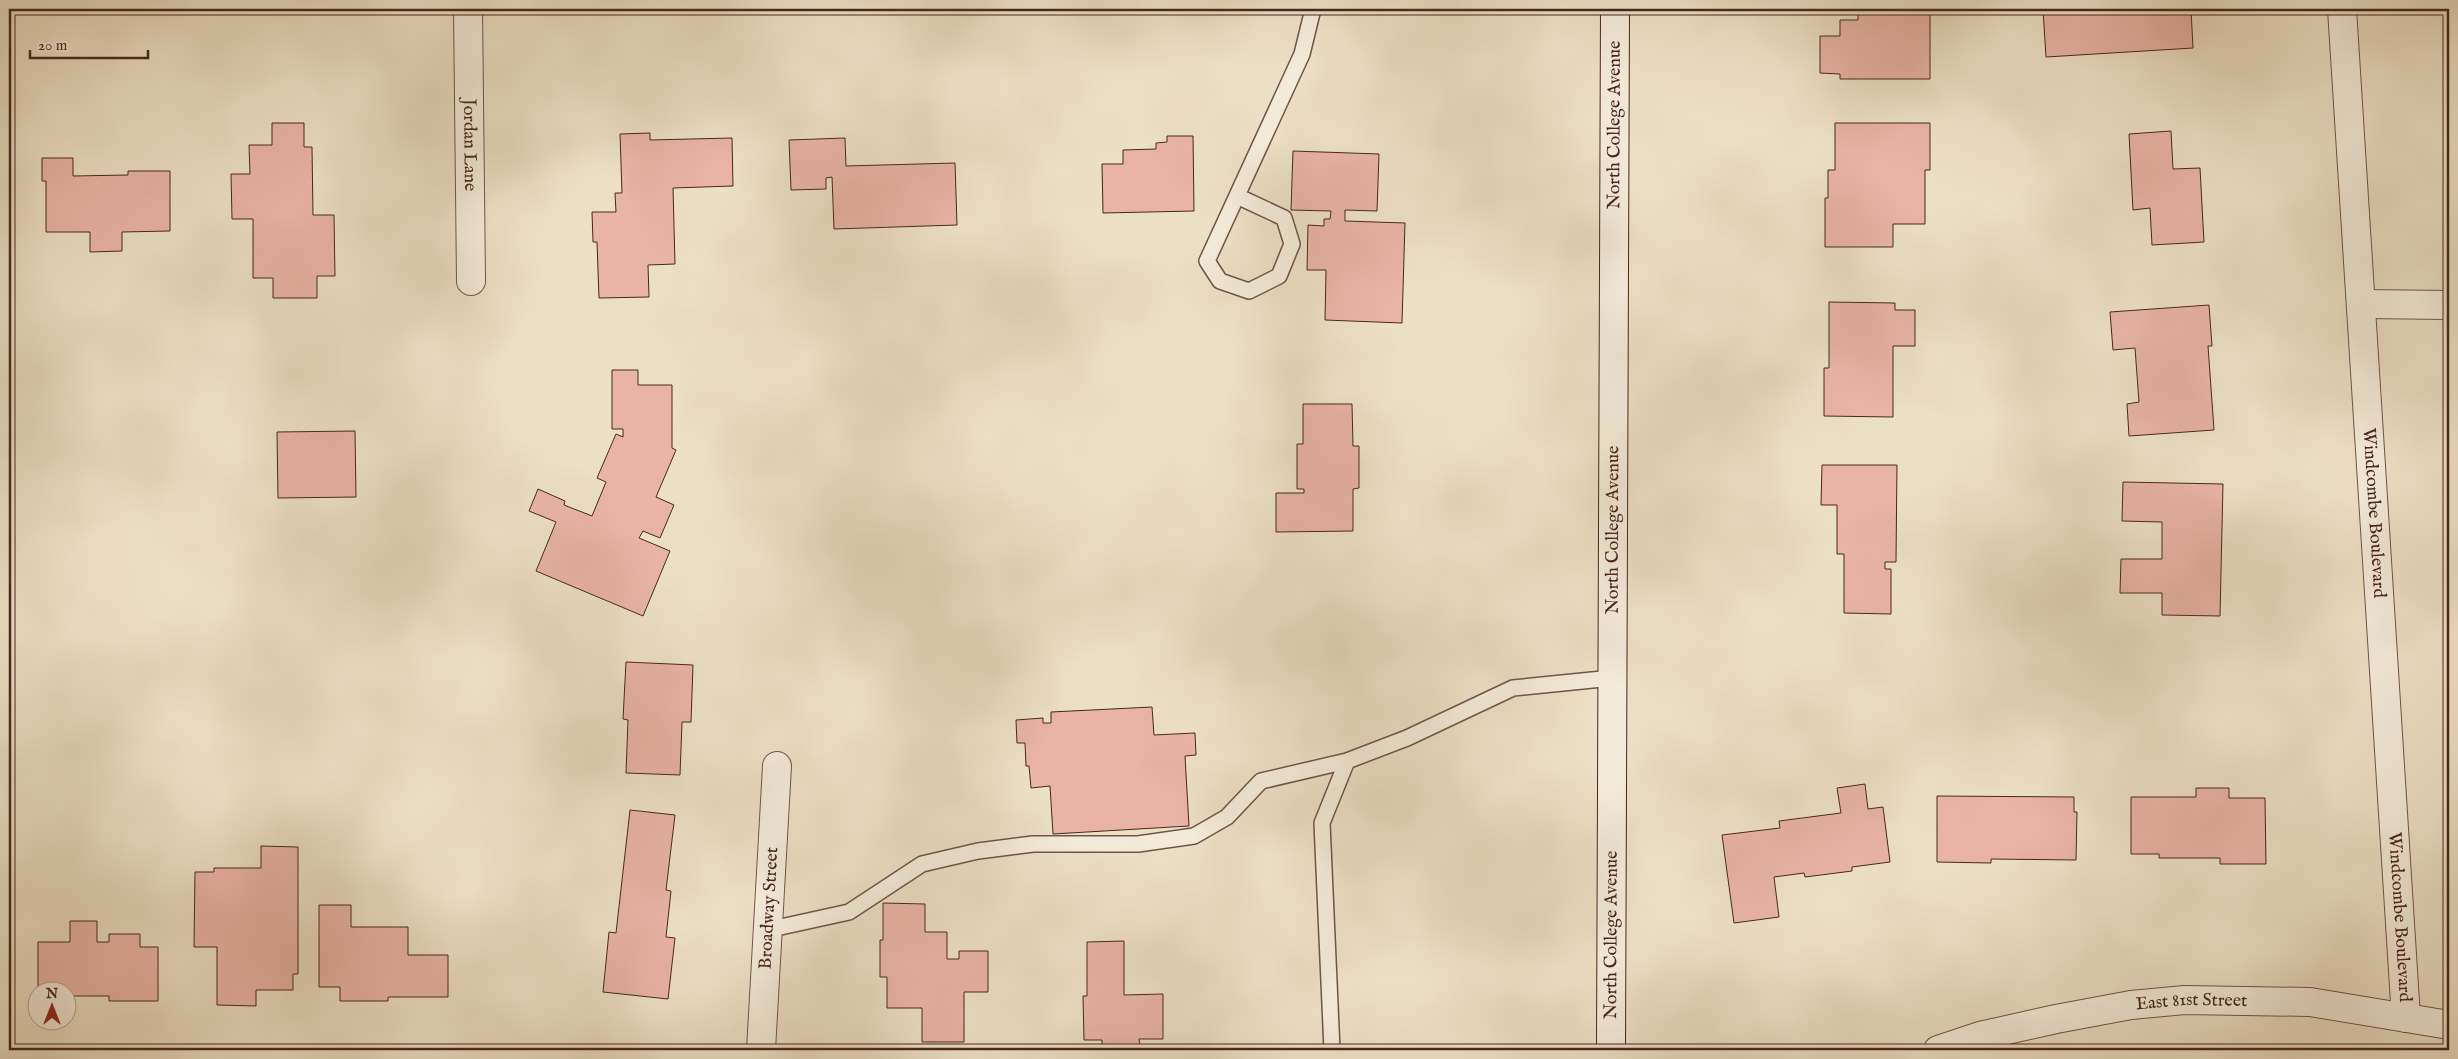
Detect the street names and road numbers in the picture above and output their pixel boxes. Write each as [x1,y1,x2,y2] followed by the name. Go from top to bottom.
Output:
[1603,41,1626,209] street label: North College Avenue
[457,97,482,191] street label: Jordan Lane
[2357,427,2391,599] street label: Windcombe Boulevard
[1601,446,1625,614] street label: North College Avenue
[2383,831,2416,1003] street label: Windcombe Boulevard
[754,846,784,970] street label: Broadway Street
[1600,851,1623,1019] street label: North College Avenue
[2135,988,2247,1016] street label: East 81st Street

